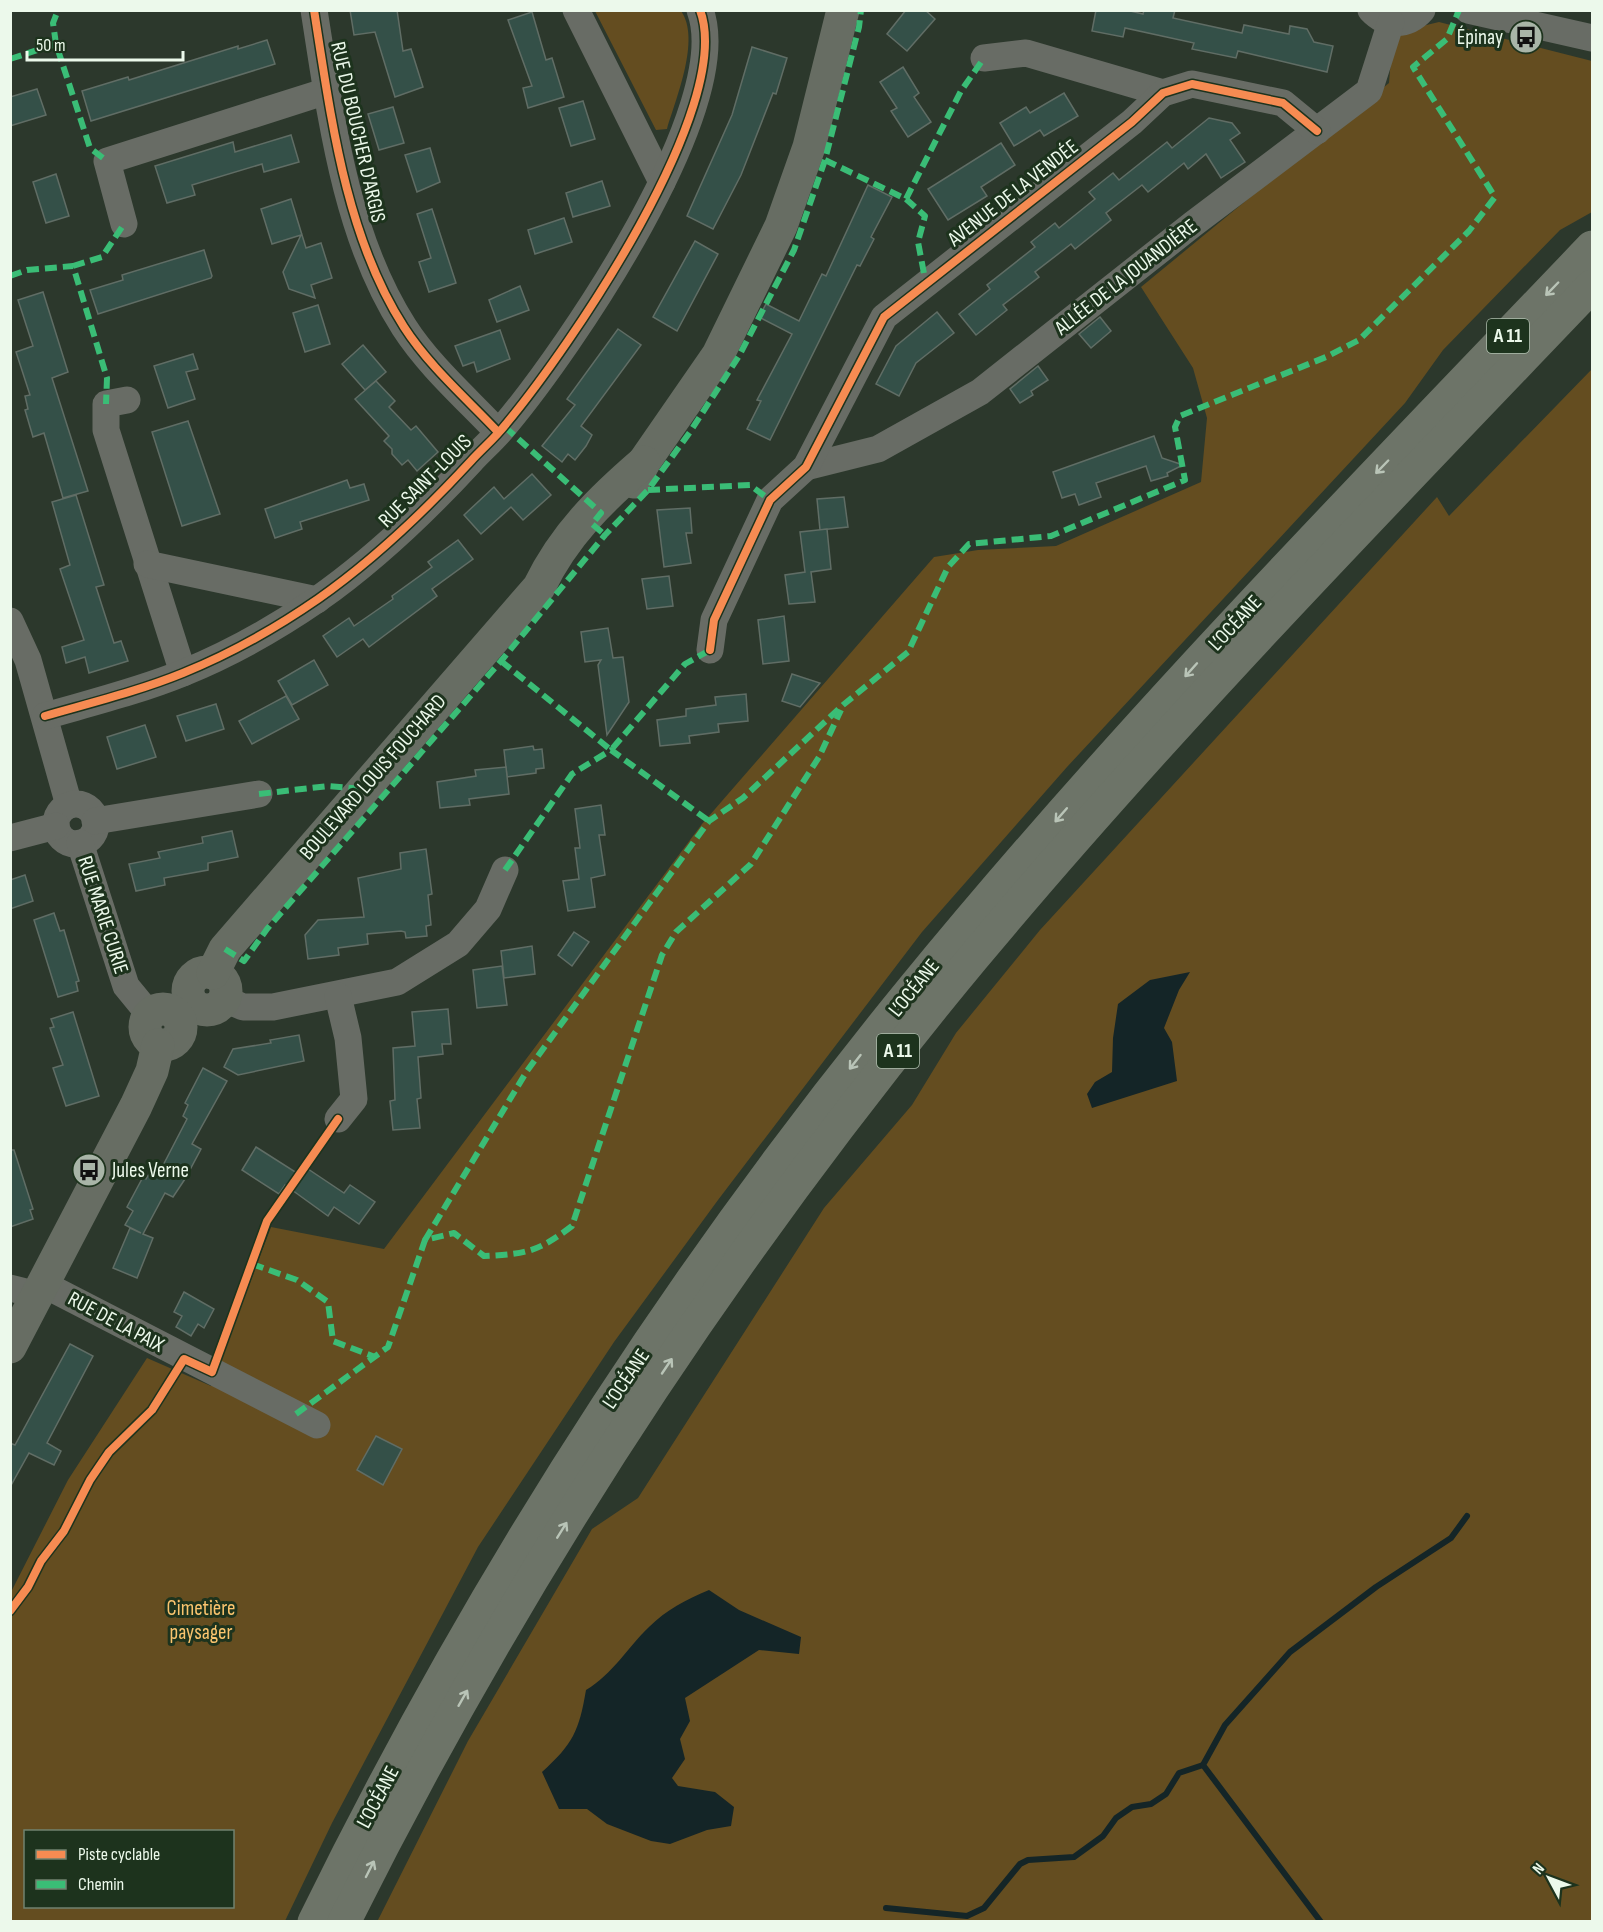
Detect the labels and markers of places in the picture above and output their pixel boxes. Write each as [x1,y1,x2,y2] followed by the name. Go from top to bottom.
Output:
[1508,19,1544,55] bus stop icon: Épinay
[1457,25,1503,50] place label: Épinay
[71,1152,107,1188] bus stop icon: Jules Verne
[111,1158,189,1183] place label: Jules Verne

